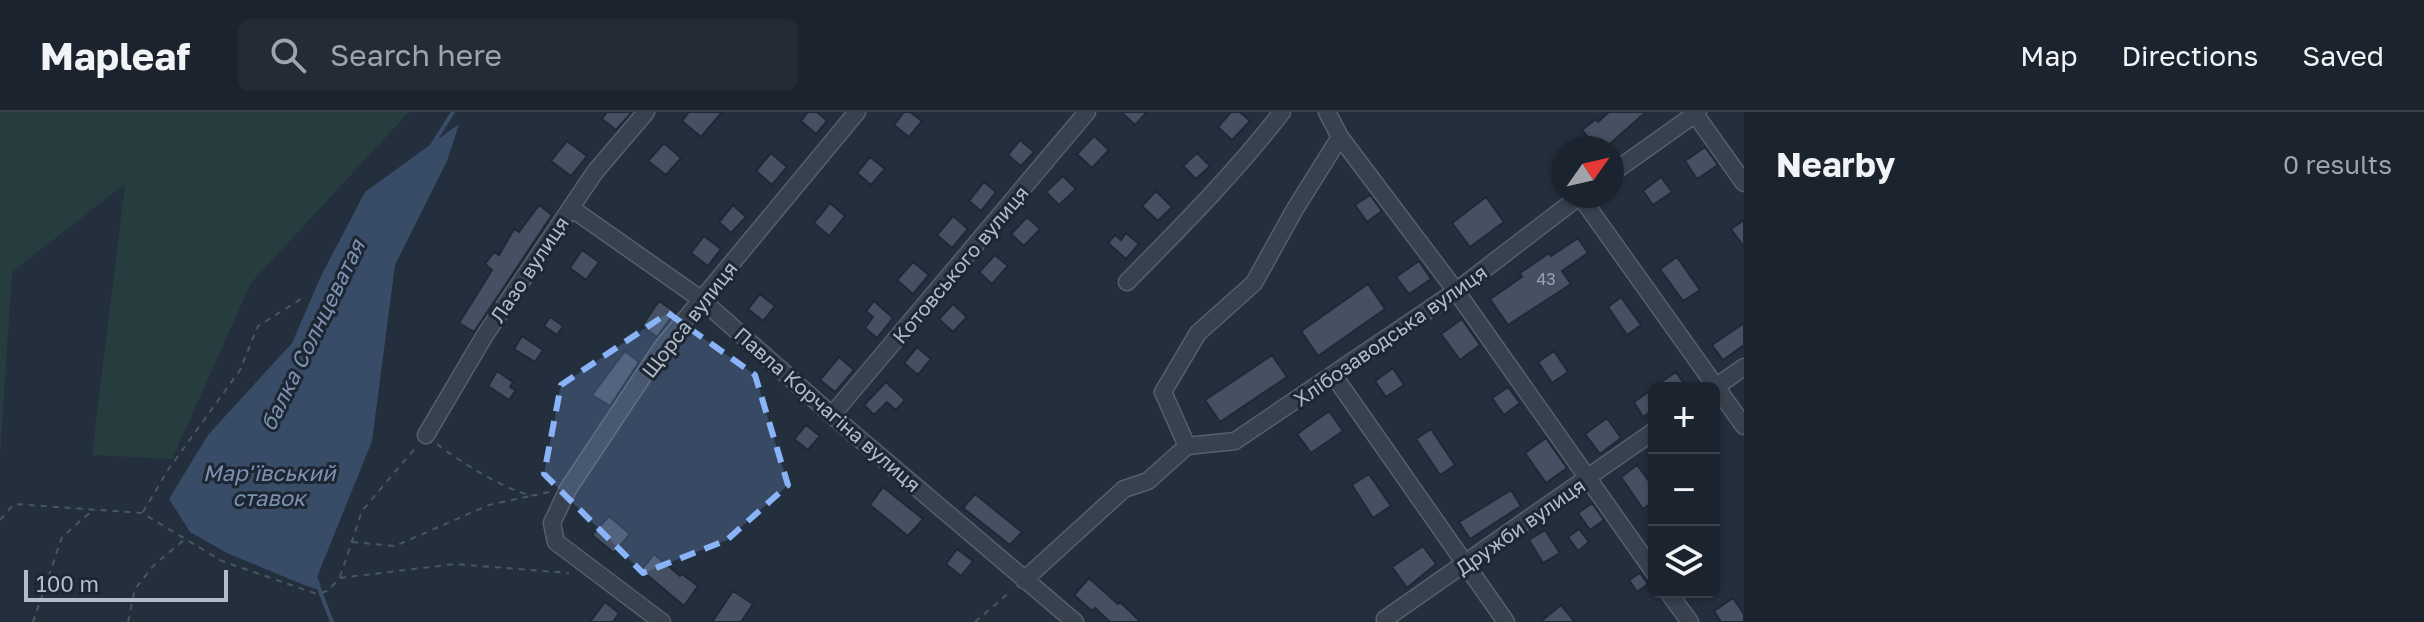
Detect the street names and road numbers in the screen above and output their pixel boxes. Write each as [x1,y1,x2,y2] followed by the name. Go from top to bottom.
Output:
[887,180,1033,348] street label: Котовського вулиця
[485,211,573,327] street label: Лазо вулиця
[636,256,742,382] street label: Щорса вулиця
[1289,259,1491,411] street label: Хлібозаводська вулиця
[730,322,926,496] street label: Павла Корчагіна вулиця
[1451,472,1589,580] street label: Дружби вулиця

